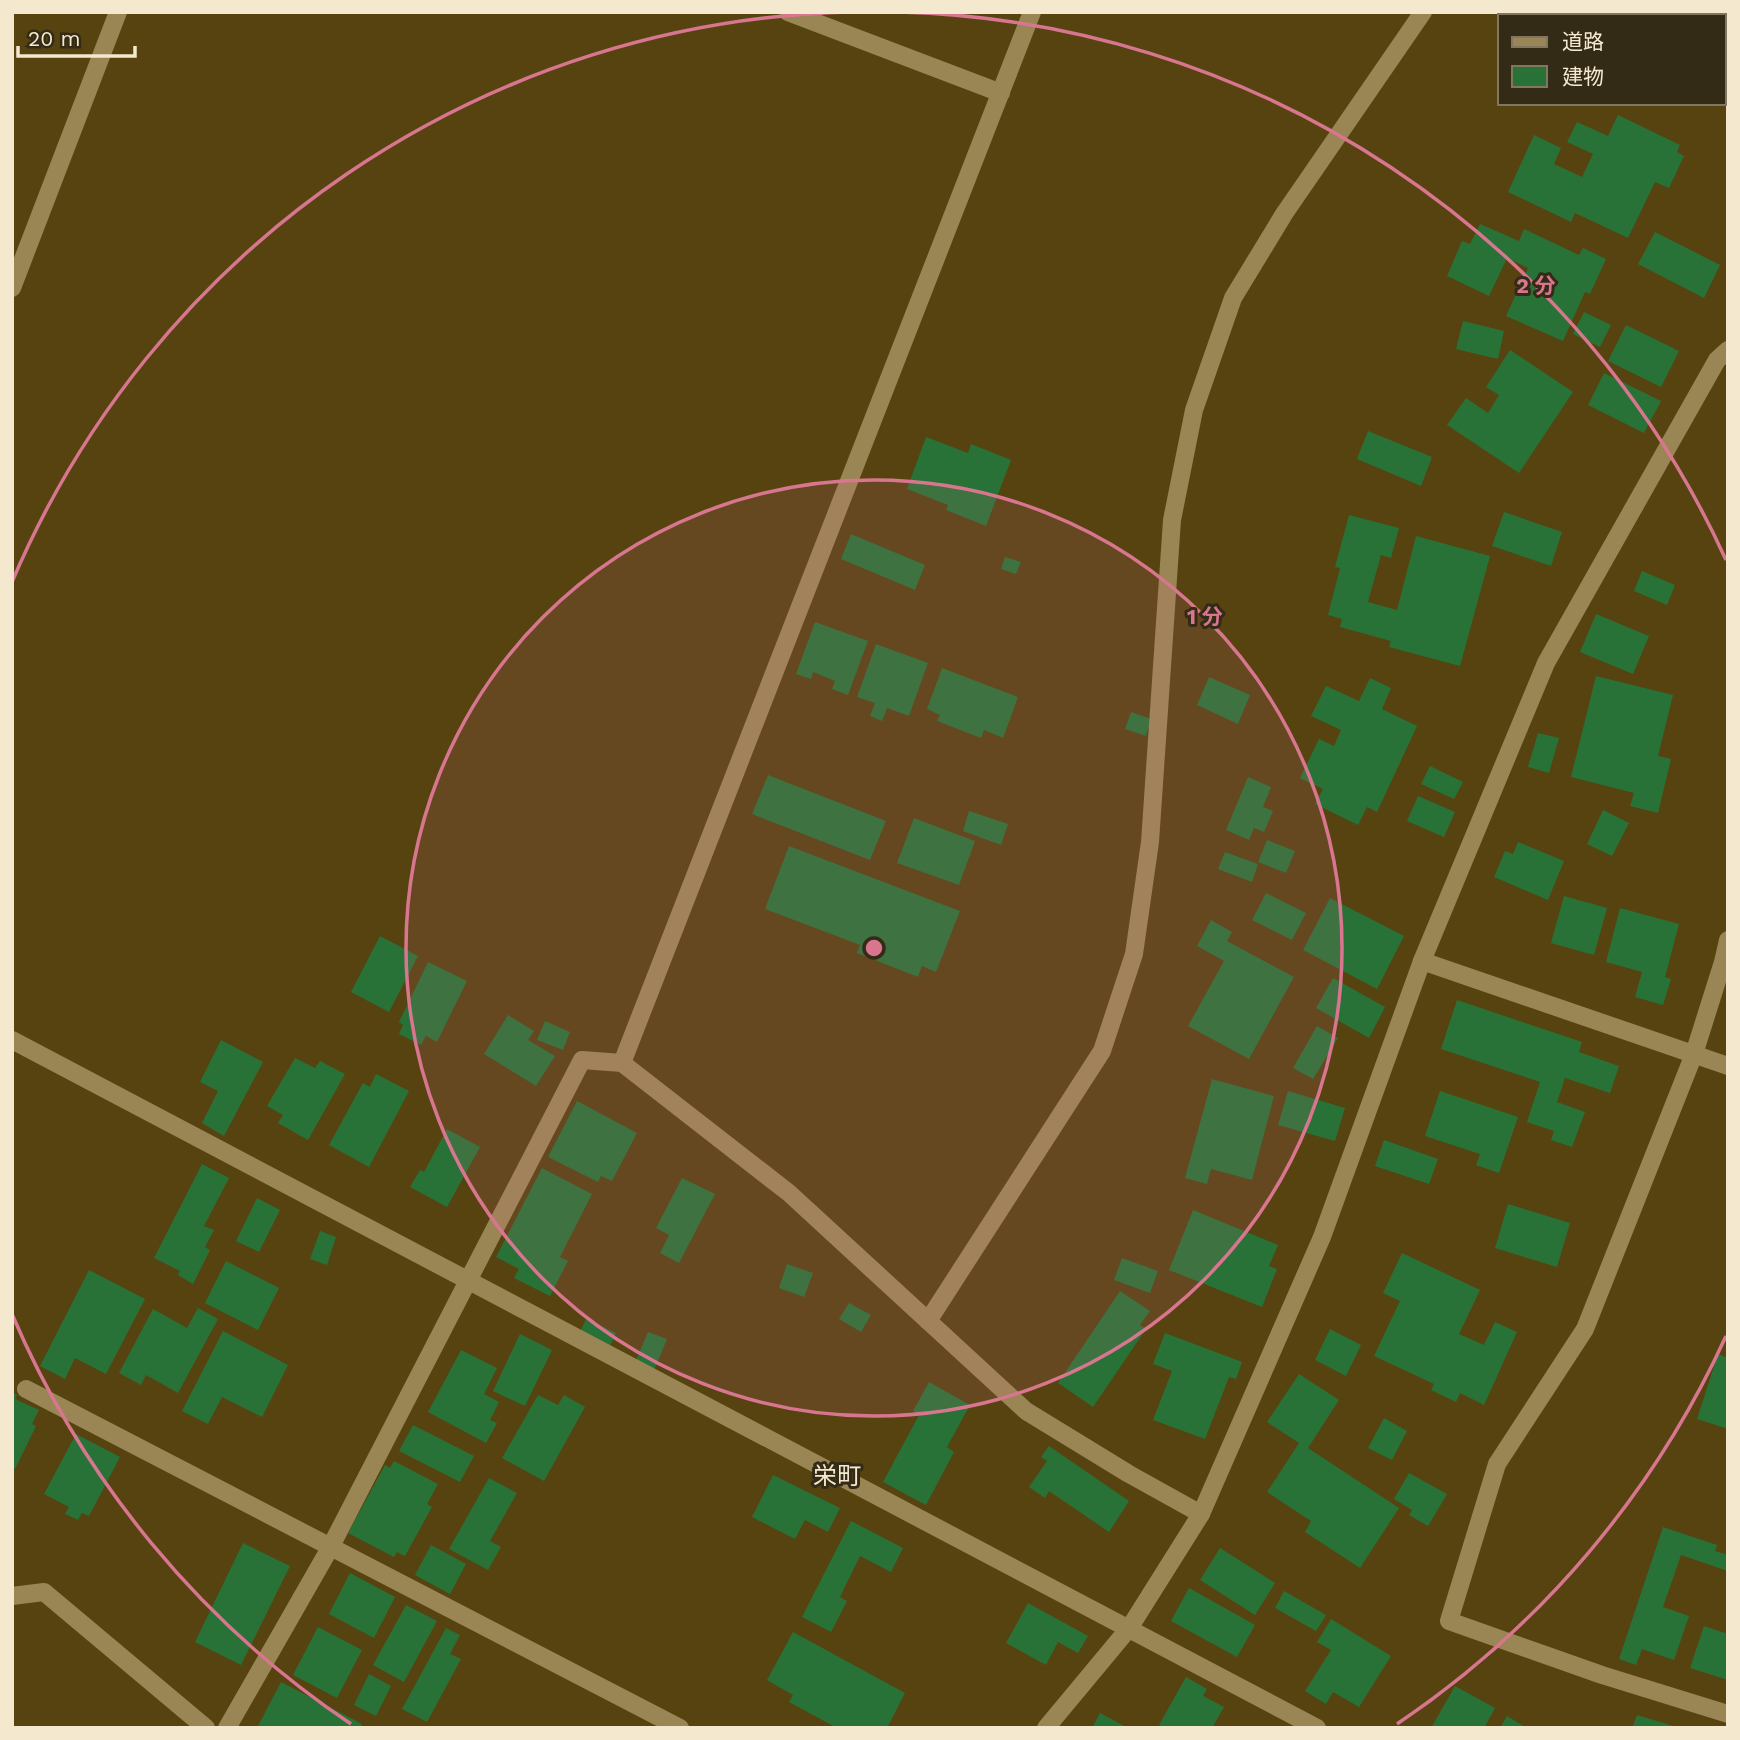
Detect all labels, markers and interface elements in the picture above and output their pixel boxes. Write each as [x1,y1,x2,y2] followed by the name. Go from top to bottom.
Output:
[18,14,135,58] scale bar
[1498,14,1726,105] legend
[28,26,80,51] text: 20 m
[1562,29,1604,54] text: 道路
[1562,64,1604,89] text: 建物
[1516,273,1556,298] text: 2 分
[1187,604,1223,629] text: 1 分
[862,936,886,960] centre of rings
[813,1462,861,1490] district label: 栄町

